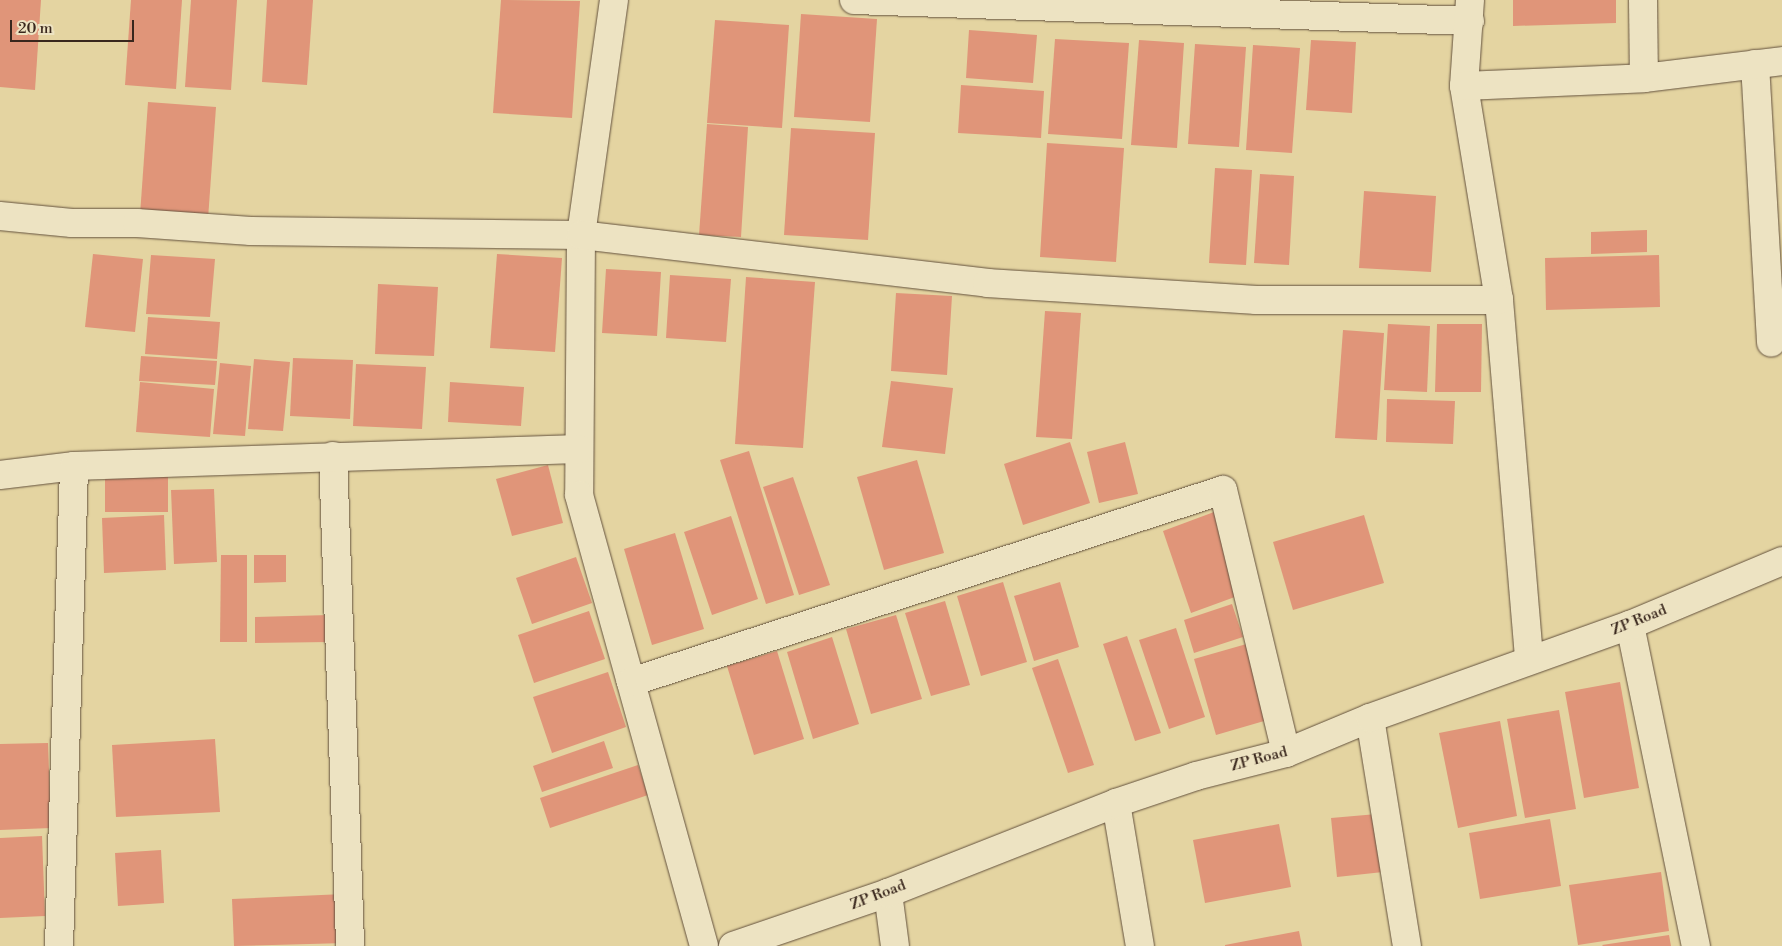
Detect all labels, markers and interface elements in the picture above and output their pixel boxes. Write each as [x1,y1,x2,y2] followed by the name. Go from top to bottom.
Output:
[12,10,136,42] scale bar
[18,19,53,38] text: 20 m
[1609,601,1669,639] street label: ZP Road
[1229,743,1289,775] street label: ZP Road
[848,876,908,914] street label: ZP Road

